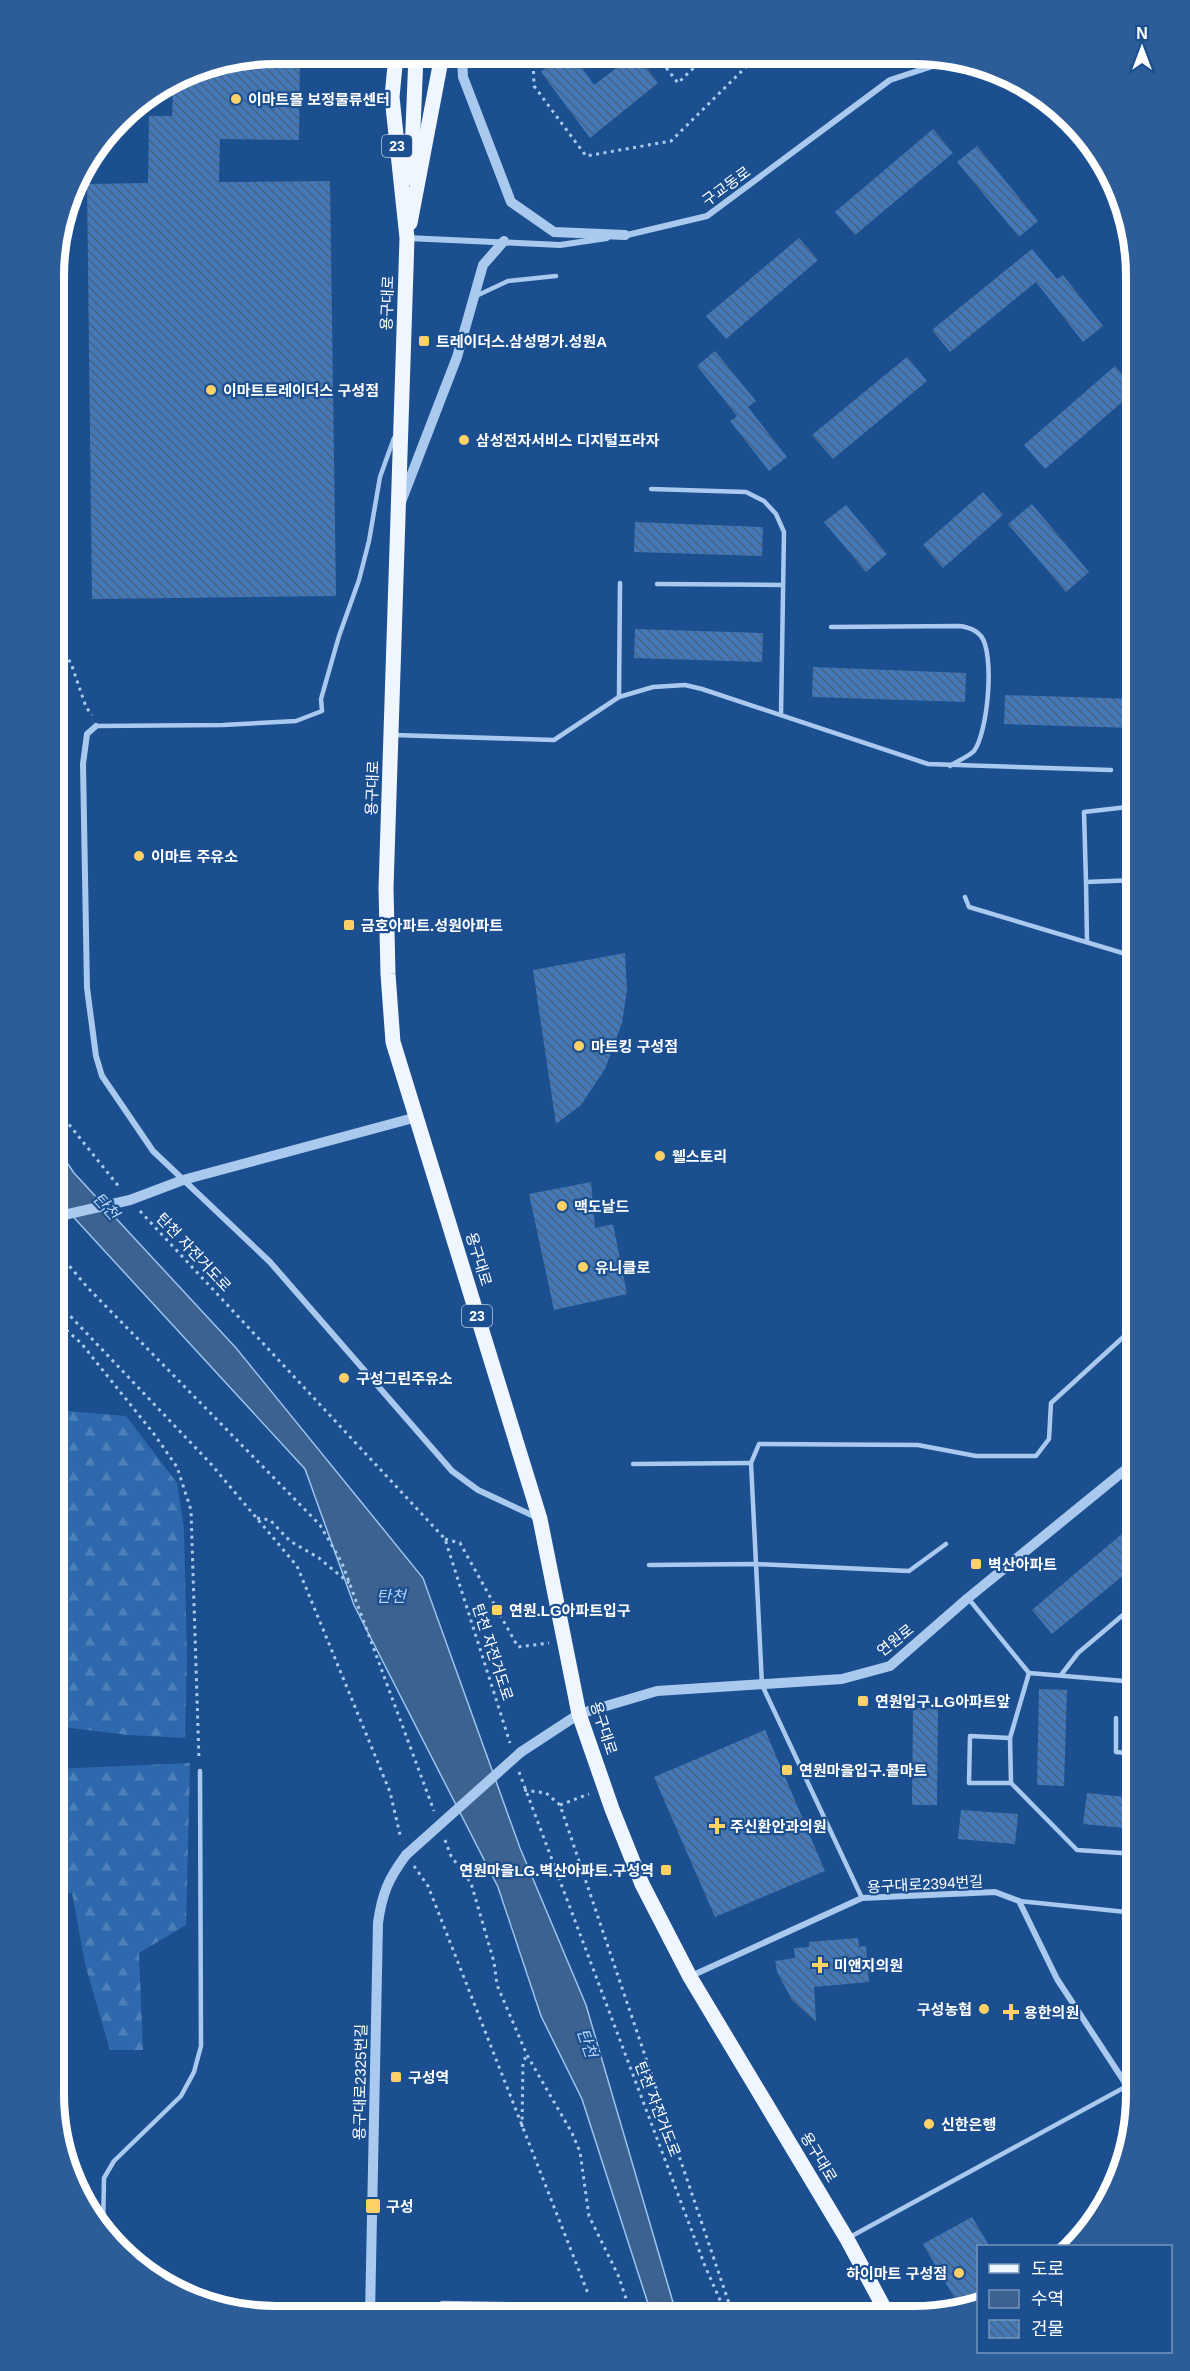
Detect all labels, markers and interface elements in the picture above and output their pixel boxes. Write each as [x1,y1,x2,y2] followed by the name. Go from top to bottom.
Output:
[1112,18,1172,78] north arrow
[1136,25,1148,42] text: N
[248,91,390,108] place label: 이마트몰 보정물류센터
[229,92,243,106] marker: 이마트몰 보정물류센터
[382,135,412,157] road number: 23
[699,163,753,209] street label: 구교동로
[378,275,396,331] street label: 용구대로
[436,333,607,350] place label: 트레이더스.삼성명가.성원A
[417,334,431,348] marker: 트레이더스.삼성명가.성원A
[223,382,379,399] place label: 이마트트레이더스 구성점
[204,383,218,397] marker: 이마트트레이더스 구성점
[476,432,660,449] place label: 삼성전자서비스 디지털프라자
[457,433,471,447] marker: 삼성전자서비스 디지털프라자
[363,760,381,816] street label: 용구대로
[151,848,238,865] place label: 이마트 주유소
[132,849,146,863] marker: 이마트 주유소
[361,917,503,934] place label: 금호아파트.성원아파트
[342,918,356,932] marker: 금호아파트.성원아파트
[591,1038,678,1055] place label: 마트킹 구성점
[572,1039,586,1053] marker: 마트킹 구성점
[672,1148,727,1165] place label: 웰스토리
[653,1149,667,1163] marker: 웰스토리
[90,1189,124,1224] water label: 탄천
[574,1198,629,1215] place label: 맥도날드
[555,1199,569,1213] marker: 맥도날드
[153,1209,235,1295] street label: 탄천 자전거도로
[463,1230,495,1288] street label: 용구대로
[595,1259,650,1276] place label: 유니클로
[576,1260,590,1274] marker: 유니클로
[462,1305,492,1327] road number: 23
[356,1370,453,1387] place label: 구성그린주유소
[337,1371,351,1385] marker: 구성그린주유소
[988,1556,1057,1573] place label: 벽산아파트
[969,1557,983,1571] marker: 벽산아파트
[376,1588,408,1605] water label: 탄천
[469,1601,517,1703] street label: 탄천 자전거도로
[509,1602,631,1619] place label: 연원.LG아파트입구
[490,1603,504,1617] marker: 연원.LG아파트입구
[873,1621,917,1659] street label: 연원로
[875,1693,1011,1710] place label: 연원입구.LG아파트앞
[856,1694,870,1708] marker: 연원입구.LG아파트앞
[587,1699,621,1757] street label: 용구대로
[799,1762,928,1779] place label: 연원마을입구.콜마트
[780,1763,794,1777] marker: 연원마을입구.콜마트
[708,1817,726,1835] marker: 주신환안과의원
[730,1818,827,1835] place label: 주신환안과의원
[459,1862,654,1879] place label: 연원마을LG.벽산아파트.구성역
[659,1863,673,1877] marker: 연원마을LG.벽산아파트.구성역
[867,1872,983,1896] street label: 용구대로2394번길
[811,1956,829,1974] marker: 미앤지의원
[834,1957,903,1974] place label: 미앤지의원
[917,2001,972,2018] place label: 구성농협
[977,2002,991,2016] marker: 구성농협
[1002,2003,1020,2021] marker: 용한의원
[1024,2004,1079,2021] place label: 용한의원
[350,2024,370,2140] street label: 용구대로2325번길
[574,2026,601,2062] water label: 탄천
[632,2059,684,2159] street label: 탄천 자전거도로
[408,2069,449,2086] place label: 구성역
[389,2070,403,2084] marker: 구성역
[941,2116,996,2133] place label: 신한은행
[922,2117,936,2131] marker: 신한은행
[797,2129,841,2185] street label: 용구대로
[364,2197,382,2215] marker: 구성
[386,2198,414,2215] place label: 구성
[977,2245,1172,2353] legend
[1031,2259,1064,2279] text: 도로
[846,2265,947,2282] place label: 하이마트 구성점
[952,2266,966,2280] marker: 하이마트 구성점
[1031,2289,1064,2309] text: 수역
[1031,2319,1064,2339] text: 건물

